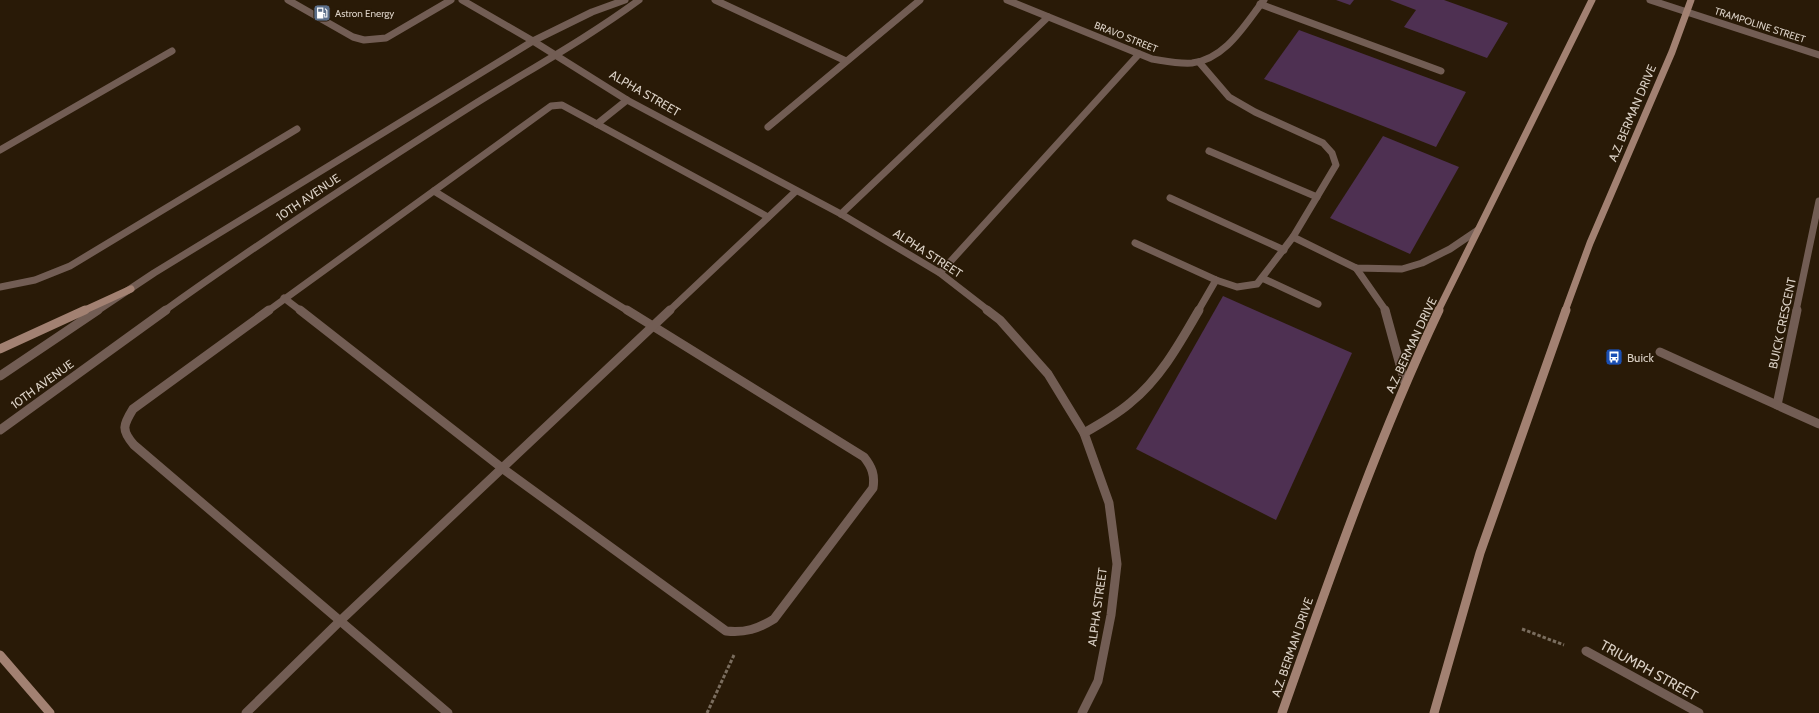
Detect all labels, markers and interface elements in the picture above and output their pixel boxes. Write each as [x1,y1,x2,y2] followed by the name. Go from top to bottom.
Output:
[312,3,332,23] fuel station icon: Astron Energy
[1713,4,1808,46] street label: TRAMPOLINE STREET
[335,7,394,20] place label: Astron Energy
[1092,18,1160,56] street label: BRAVO STREET
[1605,62,1659,164] street label: A.Z. BERMAN DRIVE
[607,67,684,120] street label: ALPHA STREET
[273,170,343,224] street label: 10TH AVENUE
[891,225,966,281] street label: ALPHA STREET
[1765,275,1799,370] street label: BUICK CRESCENT
[1382,294,1440,395] street label: A.Z. BERMAN DRIVE
[1604,347,1624,367] bus stop icon: Buick
[1627,350,1654,365] place label: Buick
[8,356,77,412] street label: 10TH AVENUE
[1084,566,1110,647] street label: ALPHA STREET
[1268,595,1316,699] street label: A.Z. BERMAN DRIVE
[1597,636,1701,705] street label: TRIUMPH STREET

